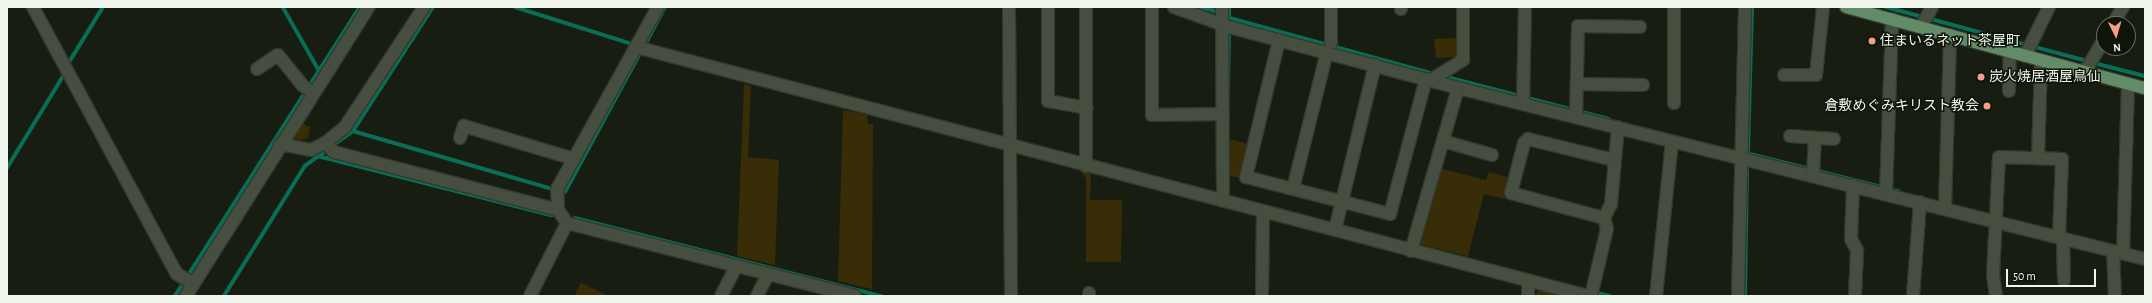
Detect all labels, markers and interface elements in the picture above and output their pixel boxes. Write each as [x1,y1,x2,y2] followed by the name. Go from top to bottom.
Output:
[2096,16,2136,56] north arrow
[1880,33,2020,49] place label: 住まいるネット茶屋町
[1867,36,1877,46] marker: 住まいるネット茶屋町
[2113,42,2121,53] text: N
[1989,69,2101,85] place label: 炭火焼居酒屋鳥仙
[1976,72,1986,82] marker: 炭火焼居酒屋鳥仙
[1825,98,1979,114] place label: 倉敷めぐみキリスト教会
[1982,101,1992,111] marker: 倉敷めぐみキリスト教会
[2008,261,2098,287] scale bar
[2013,270,2036,282] text: 50 m

